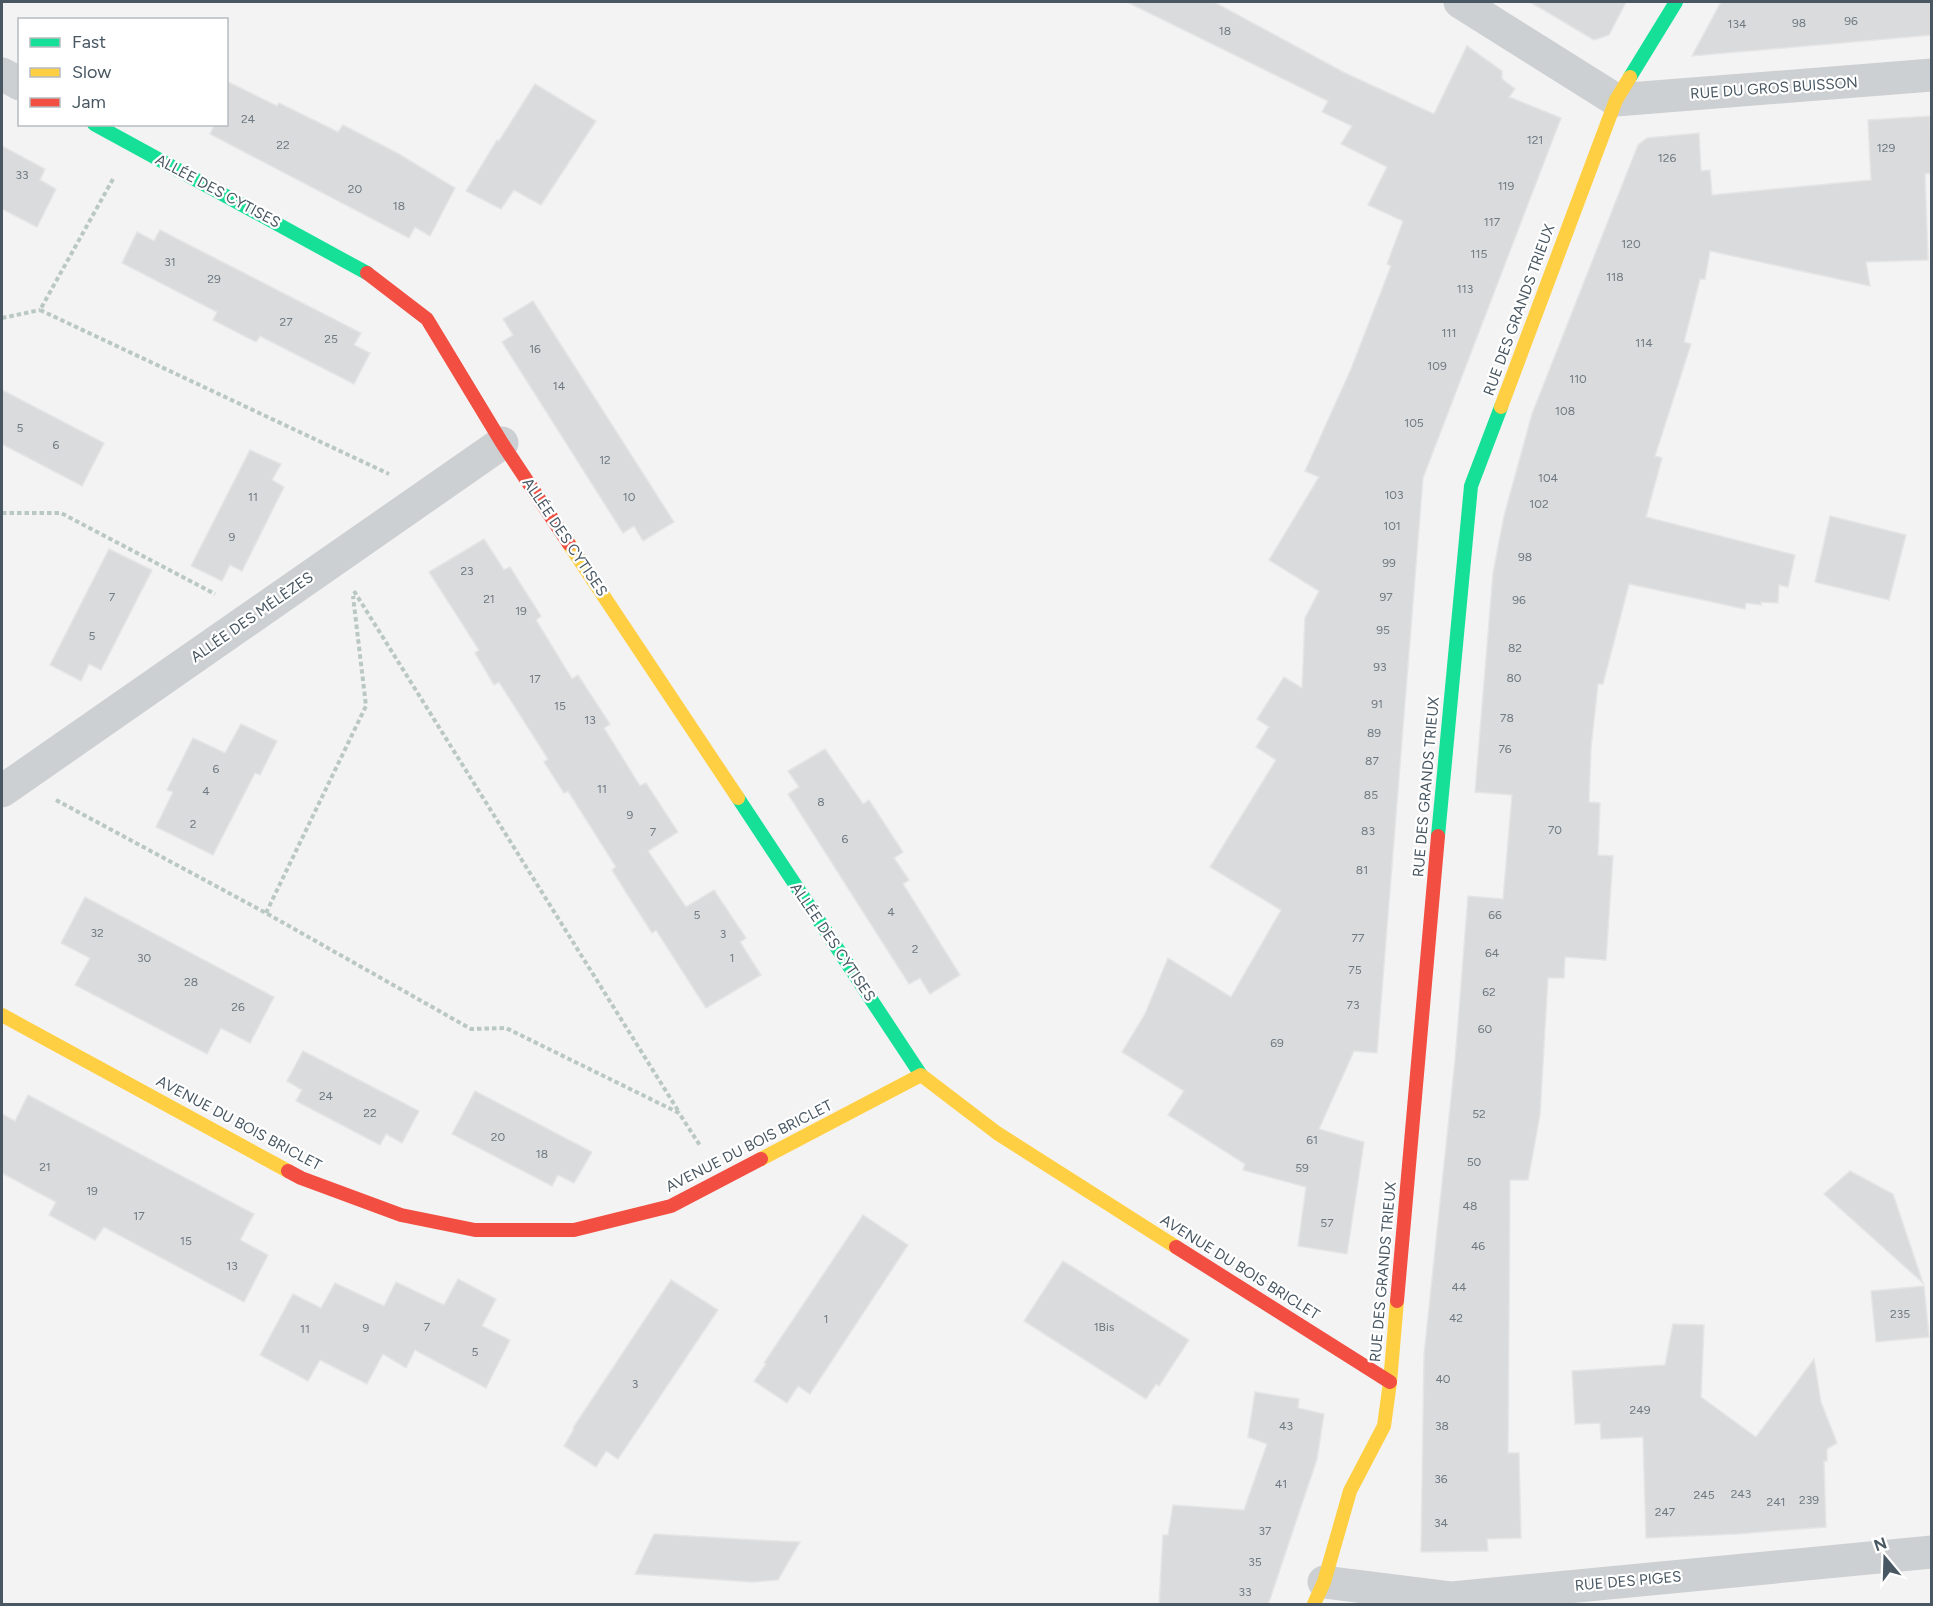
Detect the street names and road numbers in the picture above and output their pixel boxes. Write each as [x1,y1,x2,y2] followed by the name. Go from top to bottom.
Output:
[1690,73,1858,103] street label: RUE DU GROS BUISSON
[152,150,284,232] street label: ALLÉE DES CYTISES
[1480,221,1559,398] street label: RUE DES GRANDS TRIEUX
[519,474,611,600] street label: ALLÉE DES CYTISES
[187,568,317,666] street label: ALLÉE DES MÉLÈZES
[1409,695,1443,878] street label: RUE DES GRANDS TRIEUX
[787,879,879,1005] street label: ALLÉE DES CYTISES
[153,1072,325,1175] street label: AVENUE DU BOIS BRICLET
[663,1096,836,1196] street label: AVENUE DU BOIS BRICLET
[1366,1180,1400,1363] street label: RUE DES GRANDS TRIEUX
[1157,1211,1324,1324] street label: AVENUE DU BOIS BRICLET
[1574,1567,1682,1595] street label: RUE DES PIGES

